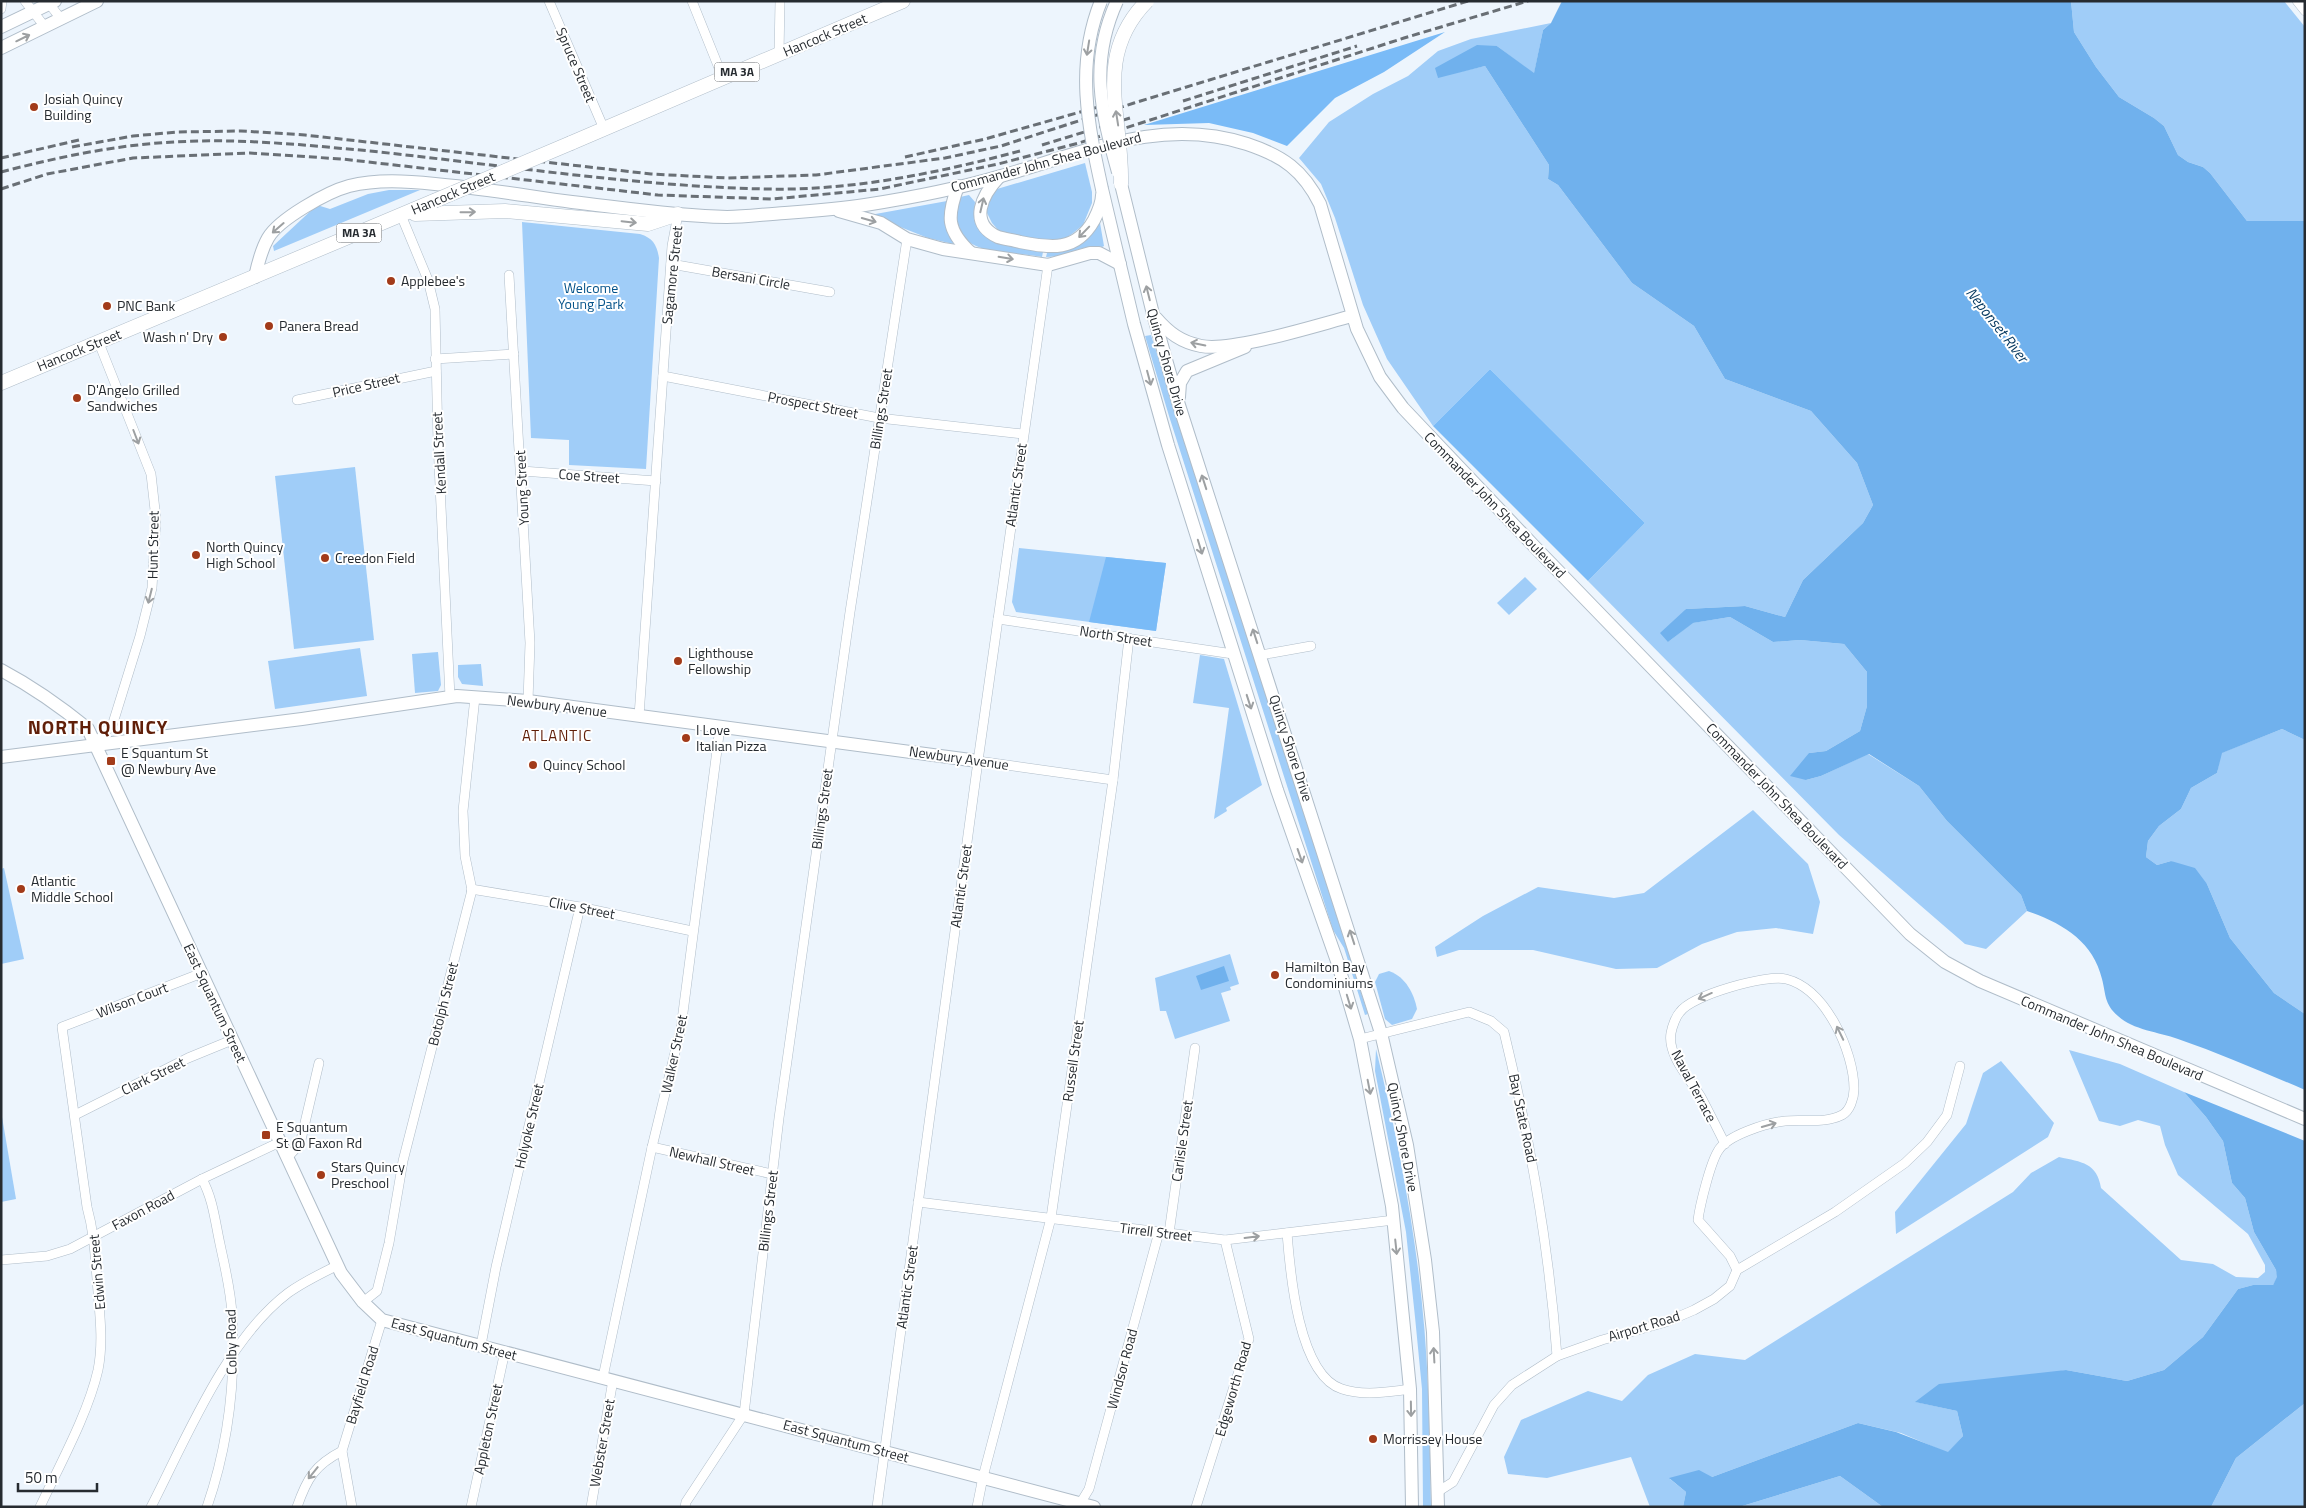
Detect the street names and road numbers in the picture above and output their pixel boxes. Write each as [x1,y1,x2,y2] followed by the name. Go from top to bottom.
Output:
[780,7,870,62] street label: Hancock Street
[551,24,602,106] street label: Spruce Street
[714,62,760,82] road number: MA 3A
[948,126,1143,197] street label: Commander John Shea Boulevard
[408,165,498,220] street label: Hancock Street
[336,224,382,242] road number: MA 3A
[656,225,687,325] street label: Sagamore Street
[710,260,792,295] street label: Bersani Circle
[1142,306,1193,418] street label: Quincy Shore Drive
[33,323,124,376] street label: Hancock Street
[330,367,402,402] street label: Price Street
[864,367,897,451] street label: Billings Street
[766,385,860,424] street label: Prospect Street
[426,411,451,495] street label: Kendall Street
[1420,427,1571,583] street label: Commander John Shea Boulevard
[999,442,1032,528] street label: Atlantic Street
[509,450,534,526] street label: Young Street
[558,463,620,488] street label: Coe Street
[141,511,164,579] street label: Hunt Street
[1078,619,1154,652] street label: North Street
[506,689,608,722] street label: Newbury Avenue
[1264,692,1319,804] street label: Quincy Shore Drive
[1702,718,1853,874] street label: Commander John Shea Boulevard
[908,740,1010,775] street label: Newbury Avenue
[805,767,838,851] street label: Billings Street
[944,843,977,929] street label: Atlantic Street
[547,891,617,924] street label: Clive Street
[179,940,252,1066] street label: East Squantum Street
[422,960,463,1048] street label: Botolph Street
[93,976,171,1023] street label: Wilson Court
[2018,990,2207,1086] street label: Commander John Shea Boulevard
[655,1012,692,1095] street label: Walker Street
[1056,1019,1089,1103] street label: Russell Street
[1667,1046,1722,1126] street label: Naval Terrace
[117,1051,188,1100] street label: Clark Street
[1504,1072,1543,1164] street label: Bay State Road
[1383,1080,1424,1193] street label: Quincy Shore Drive
[509,1081,549,1171] street label: Holyoke Street
[1165,1099,1198,1183] street label: Carlisle Street
[667,1140,757,1181] street label: Newhall Street
[752,1169,783,1253] street label: Billings Street
[108,1184,178,1235] street label: Faxon Road
[1119,1217,1193,1246] street label: Tirrell Street
[83,1233,110,1311] street label: Edwin Street
[890,1244,923,1330] street label: Atlantic Street
[1605,1305,1682,1346] street label: Airport Road
[219,1309,242,1375] street label: Colby Road
[389,1312,519,1365] street label: East Squantum Street
[1101,1326,1142,1411] street label: Windsor Road
[1209,1339,1256,1439] street label: Edgeworth Road
[340,1343,383,1427] street label: Bayfield Road
[468,1381,507,1476] street label: Appleton Street
[583,1397,620,1489] street label: Webster Street
[781,1414,911,1467] street label: East Squantum Street

